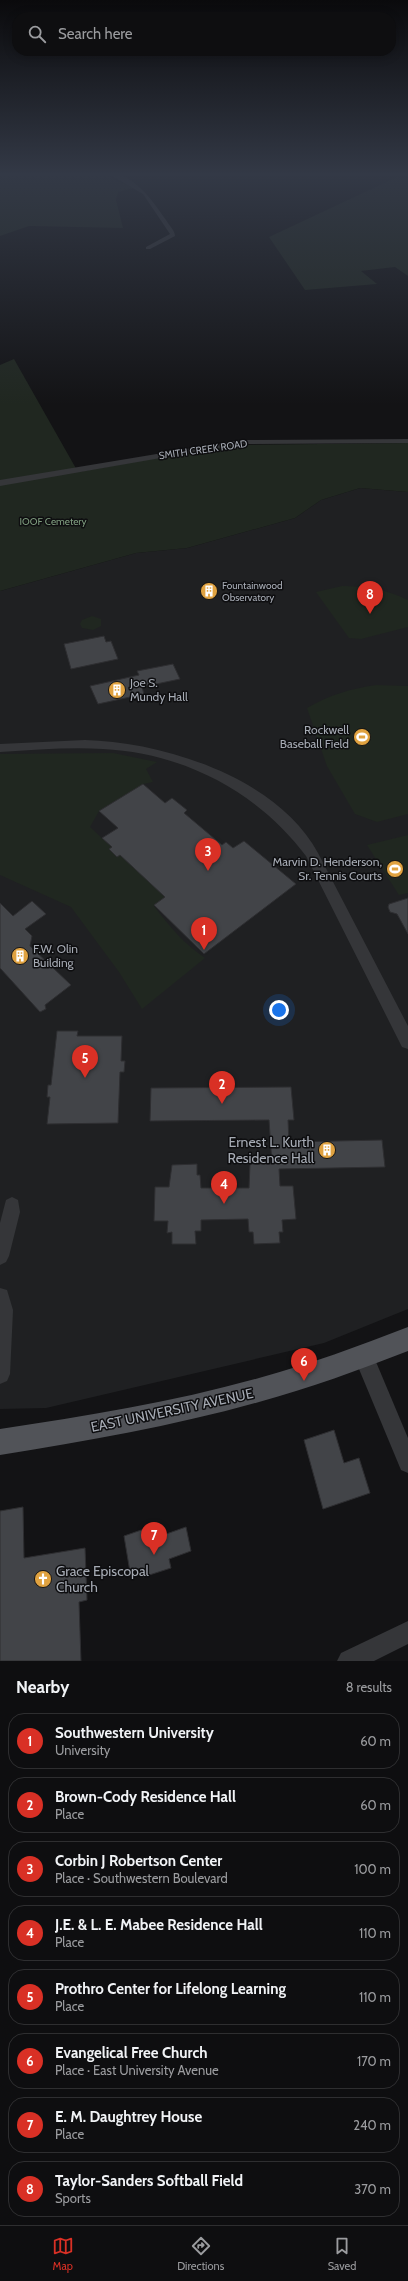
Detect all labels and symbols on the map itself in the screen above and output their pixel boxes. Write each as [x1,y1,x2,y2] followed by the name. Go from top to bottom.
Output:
[158,437,248,462] street label: SMITH CREEK ROAD
[19,515,87,528] park label: IOOF Cemetery
[222,579,283,604] place label: Fountainwood Observatory
[199,581,219,601] building icon: Fountainwood Observatory
[357,581,383,614] pin: 8
[129,675,188,704] place label: Joe S. Mundy Hall
[107,680,127,700] building icon: Joe S. Mundy Hall
[280,722,349,751] place label: Rockwell Baseball Field
[352,727,372,747] sports icon: Rockwell Baseball Field
[195,838,221,871] pin: 3
[273,854,382,883] place label: Marvin D. Henderson, Sr. Tennis Courts
[385,859,405,879] sports icon: Marvin D. Henderson, Sr. Tennis Courts
[191,917,217,950] pin: 1
[33,941,78,970] place label: F.W. Olin Building
[10,946,30,966] building icon: F.W. Olin Building
[269,1000,289,1020] your location
[72,1045,98,1078] pin: 5
[209,1071,235,1104] pin: 2
[227,1133,315,1167] place label: Ernest L. Kurth Residence Hall
[317,1140,337,1160] building icon: Ernest L. Kurth Residence Hall
[211,1171,237,1204] pin: 4
[291,1348,317,1381] pin: 6
[89,1384,255,1436] street label: EAST UNIVERSITY AVENUE
[141,1522,167,1555] pin: 7
[56,1562,150,1596] place label: Grace Episcopal Church
[33,1569,53,1589] church icon: Grace Episcopal Church

